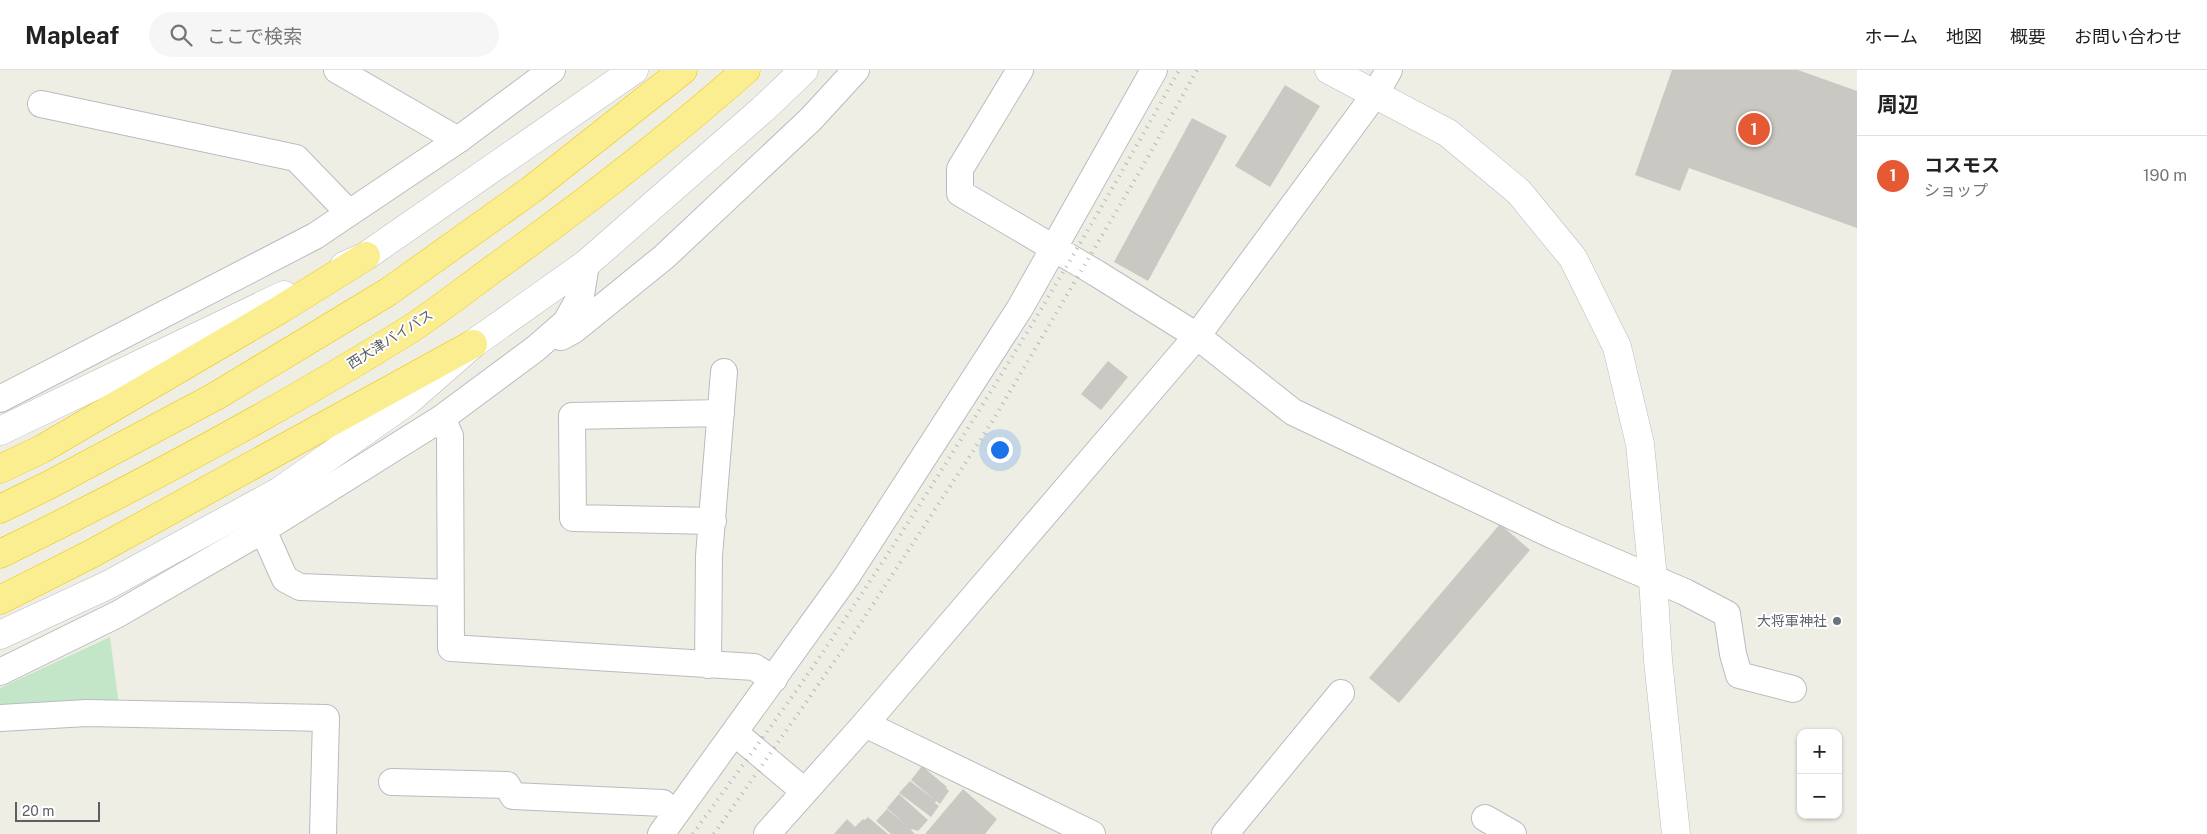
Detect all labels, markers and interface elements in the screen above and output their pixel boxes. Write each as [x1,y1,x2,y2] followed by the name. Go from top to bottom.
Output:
[149,12,499,57] search box
[25,21,119,49] text: Mapleaf
[167,21,195,49] icon: search
[207,25,302,47] text: ここで検索
[1865,26,1918,47] text: ホーム
[1946,26,1982,47] text: 地図
[2010,26,2046,47] text: 概要
[2074,26,2182,47] text: お問い合わせ
[1877,92,1919,117] text: 周辺
[1738,110,1770,148] pin: 1
[1924,154,2000,176] text: コスモス
[1890,166,1896,185] text: 1
[2143,166,2187,185] text: 190 m
[1924,181,1988,200] text: ショップ
[344,306,436,372] street label: 西大津バイパス
[987,437,1013,463] your location
[1757,613,1827,629] place label: 大将軍神社
[1831,615,1843,627] marker: 大将軍神社
[1797,729,1842,819] map controls
[1797,729,1842,774] button: +
[1797,774,1842,819] button: −
[15,799,100,822] scale bar
[22,803,54,819] text: 20 m

